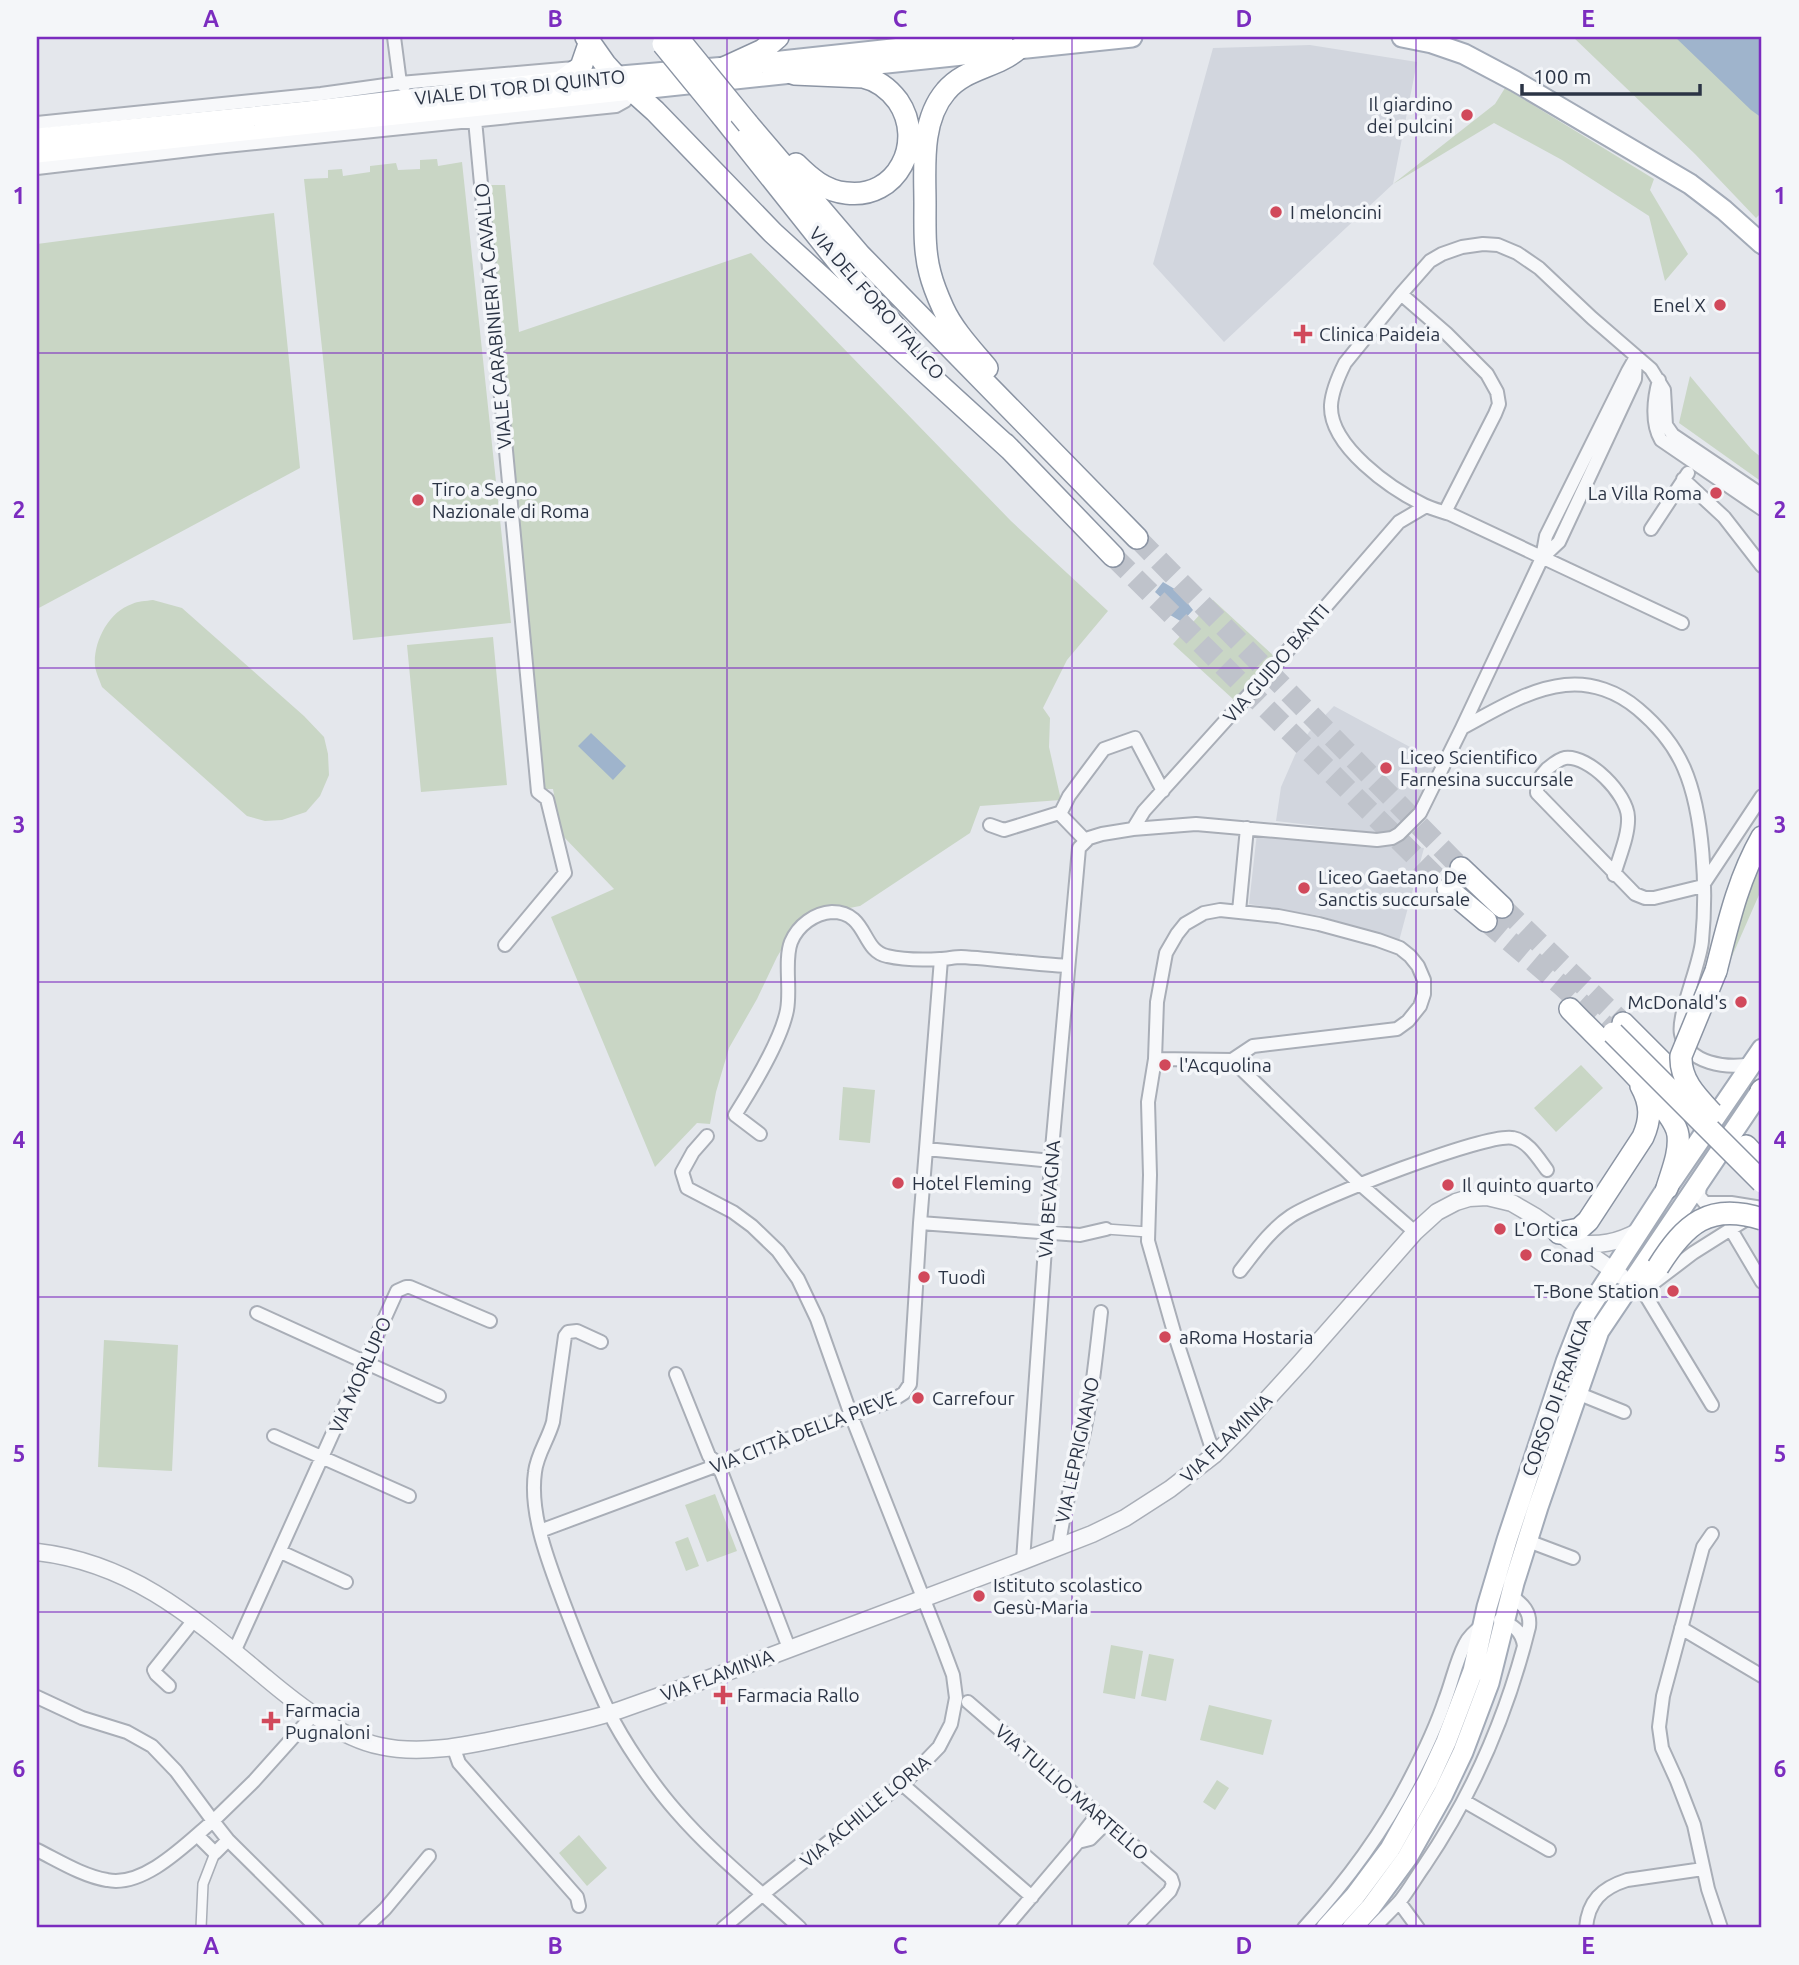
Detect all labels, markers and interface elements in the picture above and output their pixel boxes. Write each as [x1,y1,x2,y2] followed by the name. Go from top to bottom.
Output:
[203,6,219,31] text: A
[547,6,563,31] text: B
[893,6,908,31] text: C
[1236,6,1252,31] text: D
[1581,6,1595,31] text: E
[1522,52,1701,96] scale bar
[1533,64,1591,88] text: 100 m
[414,65,626,109] street label: VIALE DI TOR DI QUINTO
[1367,93,1453,137] place label: Il giardino dei pulcini
[1459,107,1475,123] marker: Il giardino dei pulcini
[470,182,516,450] street label: VIALE CARABINIERI A CAVALLO
[13,183,25,208] text: 1
[1774,183,1786,208] text: 1
[1290,201,1382,223] place label: I meloncini
[1268,204,1284,220] marker: I meloncini
[805,222,949,384] street label: VIA DEL FORO ITALICO
[1653,294,1706,316] place label: Enel X
[1712,297,1728,313] marker: Enel X
[1319,323,1440,345] place label: Clinica Paideia
[1293,324,1313,344] marker: Clinica Paideia
[432,478,589,522] place label: Tiro a Segno Nazionale di Roma
[1588,482,1702,504] place label: La Villa Roma
[1708,485,1724,501] marker: La Villa Roma
[410,492,426,508] marker: Tiro a Segno Nazionale di Roma
[13,497,25,522] text: 2
[1774,497,1786,522] text: 2
[1219,599,1333,727] street label: VIA GUIDO BANTI
[1400,746,1574,790] place label: Liceo Scientifico Farnesina succursale
[1378,760,1394,776] marker: Liceo Scientifico Farnesina succursale
[13,812,25,837] text: 3
[1774,812,1786,837] text: 3
[1318,866,1470,910] place label: Liceo Gaetano De Sanctis succursale
[1296,880,1312,896] marker: Liceo Gaetano De Sanctis succursale
[1628,991,1727,1013] place label: McDonald's
[1733,994,1749,1010] marker: McDonald's
[1179,1054,1272,1076] place label: l'Acquolina
[1157,1057,1173,1073] marker: l'Acquolina
[13,1127,26,1152] text: 4
[1774,1127,1787,1152] text: 4
[1034,1139,1064,1259] street label: VIA BEVAGNA
[912,1172,1032,1194] place label: Hotel Fleming
[1462,1174,1594,1196] place label: Il quinto quarto
[890,1175,906,1191] marker: Hotel Fleming
[1440,1177,1456,1193] marker: Il quinto quarto
[1514,1218,1579,1240] place label: L'Ortica
[1492,1221,1508,1237] marker: L'Ortica
[1540,1244,1594,1266] place label: Conad
[1518,1247,1534,1263] marker: Conad
[938,1266,986,1288] place label: Tuodì
[916,1269,932,1285] marker: Tuodì
[1534,1280,1659,1302] place label: T-Bone Station
[1665,1283,1681,1299] marker: T-Bone Station
[324,1313,396,1437] street label: VIA MORLUPO
[1517,1314,1595,1479] street label: CORSO DI FRANCIA
[1179,1326,1314,1348] place label: aRoma Hostaria
[1157,1329,1173,1345] marker: aRoma Hostaria
[1051,1375,1103,1525] street label: VIA LEPRIGNANO
[707,1386,899,1478] street label: VIA CITTÀ DELLA PIEVE
[932,1387,1015,1409] place label: Carrefour
[1176,1389,1277,1487] street label: VIA FLAMINIA
[910,1390,926,1406] marker: Carrefour
[13,1441,25,1466] text: 5
[1774,1441,1786,1466] text: 5
[993,1574,1143,1618] place label: Istituto scolastico Gesù-Maria
[971,1588,987,1604] marker: Istituto scolastico Gesù-Maria
[658,1644,777,1706] street label: VIA FLAMINIA
[737,1684,860,1706] place label: Farmacia Rallo
[715,1687,731,1703] marker: Farmacia Rallo
[285,1699,370,1743] place label: Farmacia Pugnaloni
[263,1713,279,1729] marker: Farmacia Pugnaloni
[991,1719,1153,1865] street label: VIA TULLIO MARTELLO
[796,1750,935,1872] street label: VIA ACHILLE LORIA
[13,1756,26,1781] text: 6
[1774,1756,1787,1781] text: 6
[203,1933,219,1958] text: A
[547,1933,563,1958] text: B
[893,1933,908,1958] text: C
[1236,1933,1252,1958] text: D
[1581,1933,1595,1958] text: E

